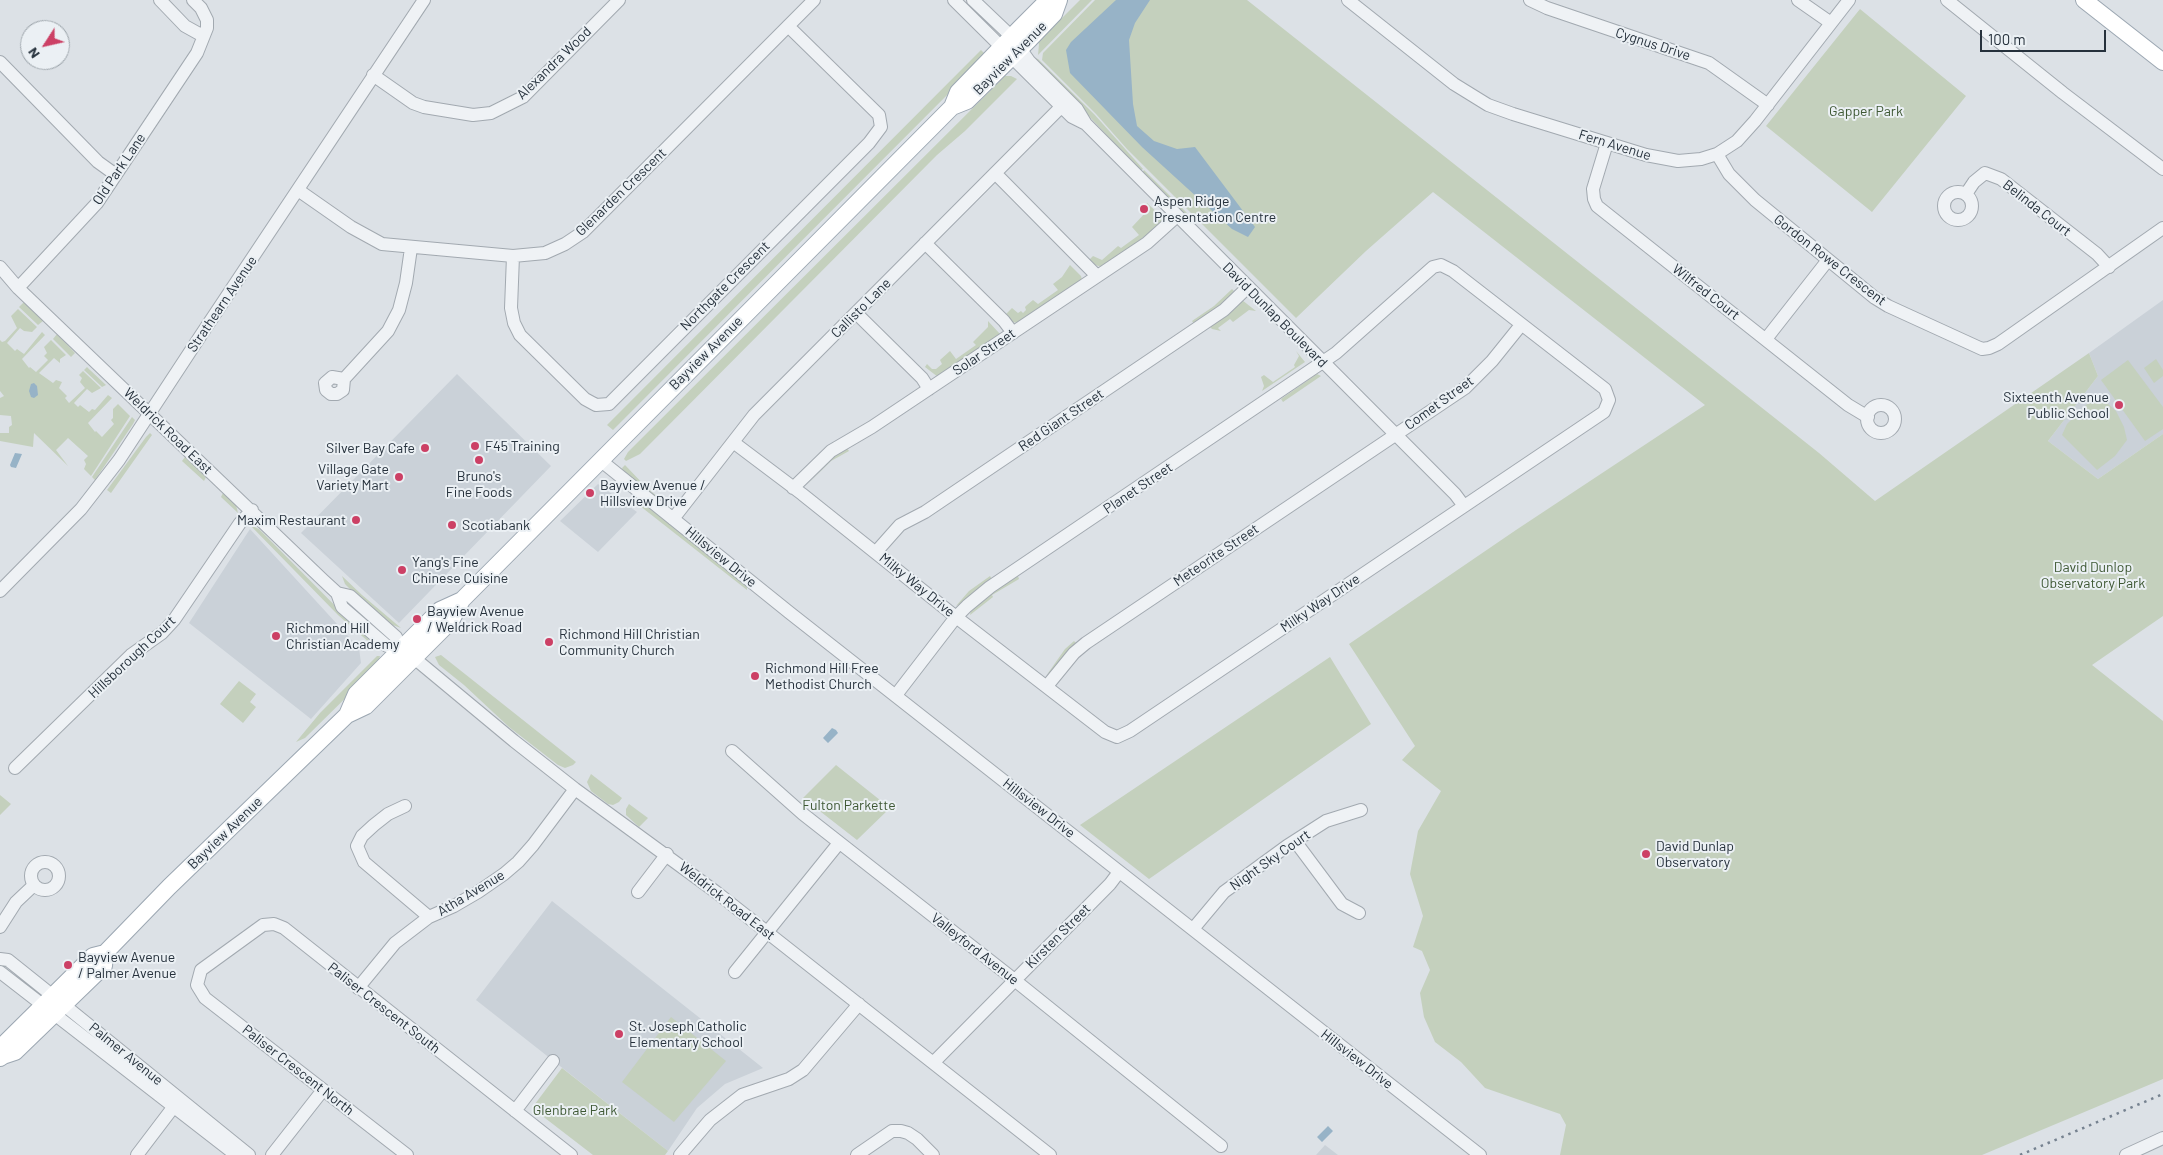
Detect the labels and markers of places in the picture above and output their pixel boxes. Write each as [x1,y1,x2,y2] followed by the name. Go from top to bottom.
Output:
[1154,193,1276,226] place label: Aspen Ridge Presentation Centre
[1138,203,1150,215] marker: Aspen Ridge Presentation Centre
[2003,389,2109,422] place label: Sixteenth Avenue Public School
[2113,399,2125,411] marker: Sixteenth Avenue Public School
[485,438,560,454] place label: F45 Training
[326,440,415,456] place label: Silver Bay Cafe
[469,440,481,452] marker: F45 Training
[419,442,431,454] marker: Silver Bay Cafe
[473,454,485,466] marker: Bruno's Fine Foods
[316,461,389,494] place label: Village Gate Variety Mart
[446,468,512,501] place label: Bruno's Fine Foods
[393,471,405,483] marker: Village Gate Variety Mart
[600,477,706,510] place label: Bayview Avenue / Hillsview Drive
[584,487,596,499] marker: Bayview Avenue / Hillsview Drive
[237,512,346,528] place label: Maxim Restaurant
[350,514,362,526] marker: Maxim Restaurant
[462,517,530,533] place label: Scotiabank
[446,519,458,531] marker: Scotiabank
[412,554,508,586] place label: Yang's Fine Chinese Cuisine
[396,564,408,576] marker: Yang's Fine Chinese Cuisine
[427,603,524,636] place label: Bayview Avenue / Weldrick Road
[411,613,423,625] marker: Bayview Avenue / Weldrick Road
[286,620,399,652] place label: Richmond Hill Christian Academy
[559,626,700,658] place label: Richmond Hill Christian Community Church
[270,630,282,642] marker: Richmond Hill Christian Academy
[543,636,555,648] marker: Richmond Hill Christian Community Church
[765,660,879,692] place label: Richmond Hill Free Methodist Church
[749,670,761,682] marker: Richmond Hill Free Methodist Church
[1656,838,1734,870] place label: David Dunlap Observatory
[1640,848,1652,860] marker: David Dunlap Observatory
[78,949,176,982] place label: Bayview Avenue / Palmer Avenue
[62,959,74,971] marker: Bayview Avenue / Palmer Avenue
[629,1018,747,1050] place label: St. Joseph Catholic Elementary School
[613,1028,625,1040] marker: St. Joseph Catholic Elementary School

